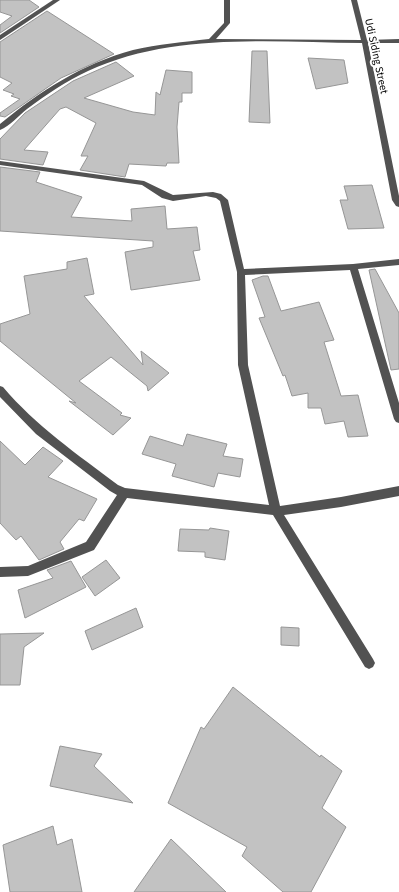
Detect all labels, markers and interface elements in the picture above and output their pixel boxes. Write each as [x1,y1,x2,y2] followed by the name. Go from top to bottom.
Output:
[361,17,392,96] street label: Udi Siding Street

